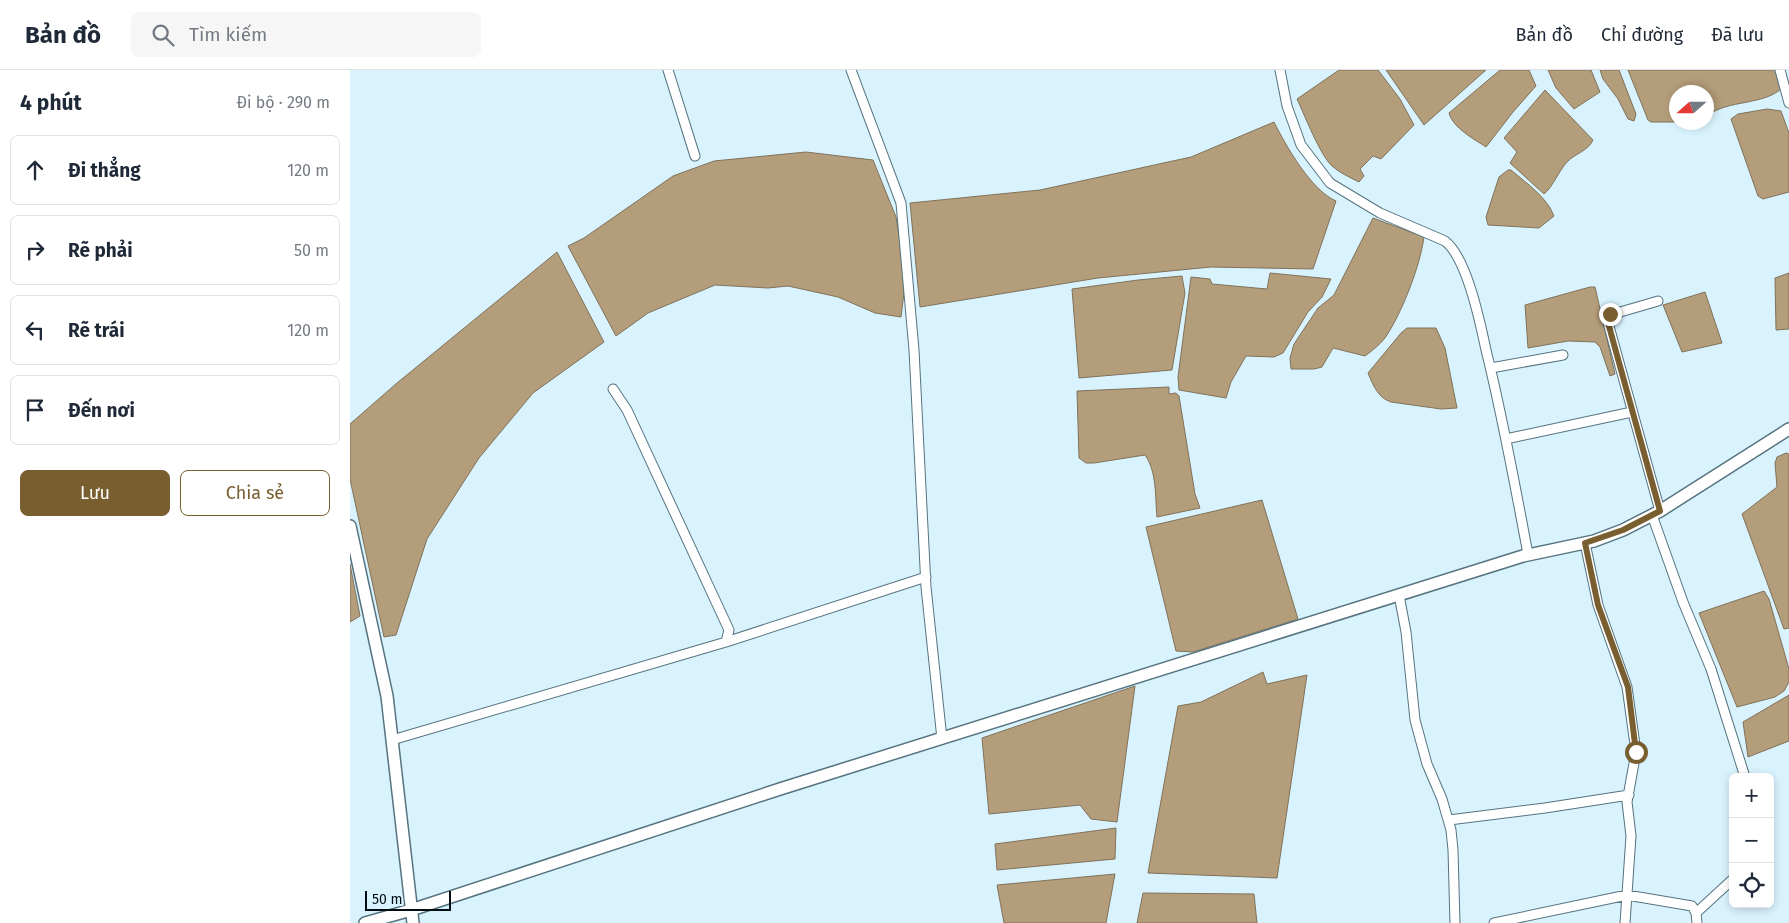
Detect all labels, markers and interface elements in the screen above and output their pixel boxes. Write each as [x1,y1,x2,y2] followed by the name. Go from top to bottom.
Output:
[131,12,481,57] search box
[25,21,101,49] text: Bản đồ
[149,21,177,49] icon: search
[189,23,267,46] text: Tìm kiếm
[1516,24,1573,46] text: Bản đồ
[1601,24,1683,46] text: Chỉ đường
[1711,24,1764,46] text: Đã lưu
[1669,85,1714,130] north arrow
[20,90,82,116] text: 4 phút
[237,93,330,112] text: Đi bộ · 290 m
[21,156,49,184] icon: ahead
[68,159,141,182] text: Đi thẳng
[287,161,329,180] text: 120 m
[21,236,49,264] icon: right
[68,239,133,262] text: Rẽ phải
[294,241,329,260] text: 50 m
[1599,303,1622,326] route end
[21,316,49,344] icon: left
[68,319,125,342] text: Rẽ trái
[287,321,329,340] text: 120 m
[21,396,49,424] icon: arrive
[68,399,135,422] text: Đến nơi
[20,470,170,516] button: Lưu
[180,470,330,516] button: Chia sẻ
[1625,741,1648,764] route start
[1729,773,1774,908] map controls
[1729,773,1774,818] button: +
[1729,818,1774,863] button: −
[1729,863,1774,908] button: locate
[365,888,451,911] scale bar
[372,891,403,908] text: 50 m

